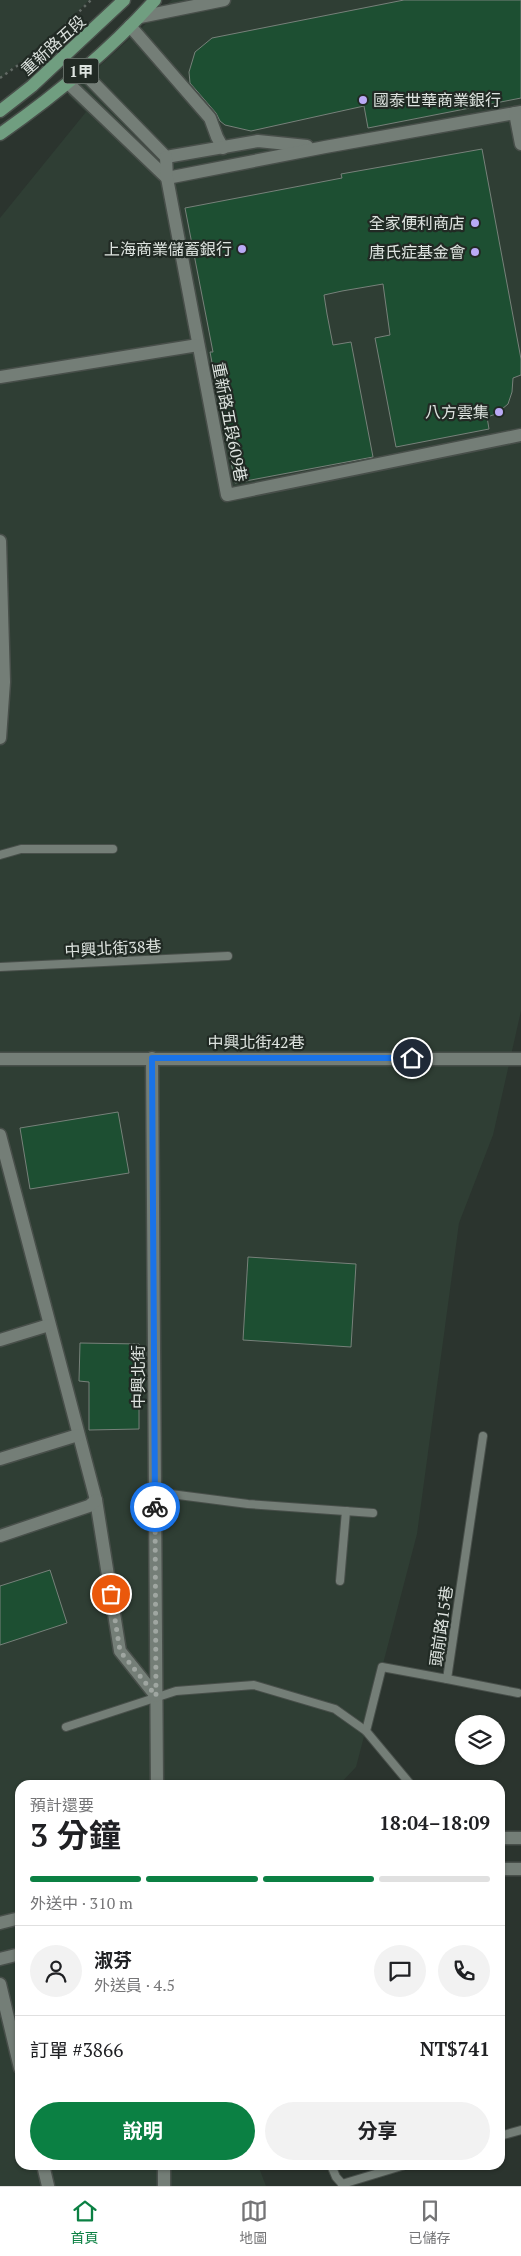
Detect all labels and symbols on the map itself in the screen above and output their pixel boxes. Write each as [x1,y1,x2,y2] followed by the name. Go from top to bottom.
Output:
[16,10,90,80] street label: 重新路五段
[64,58,98,84] road number: 1甲
[373,89,501,111] place label: 國泰世華商業銀行
[357,94,369,106] marker: 國泰世華商業銀行
[369,212,465,234] place label: 全家便利商店
[469,217,481,229] marker: 全家便利商店
[104,238,232,260] place label: 上海商業儲蓄銀行
[369,241,465,263] place label: 唐氏症基金會
[236,243,248,255] marker: 上海商業儲蓄銀行
[469,246,481,258] marker: 唐氏症基金會
[208,360,252,484] street label: 重新路五段609巷
[425,401,489,423] place label: 八方雲集
[493,406,505,418] marker: 八方雲集
[64,934,162,962] street label: 中興北街38巷
[207,1031,305,1053] street label: 中興北街42巷
[391,1037,433,1079] pin
[127,1345,149,1409] street label: 中興北街
[130,1482,180,1532] courier
[90,1573,132,1615] pin
[424,1584,458,1668] street label: 頭前路15巷

